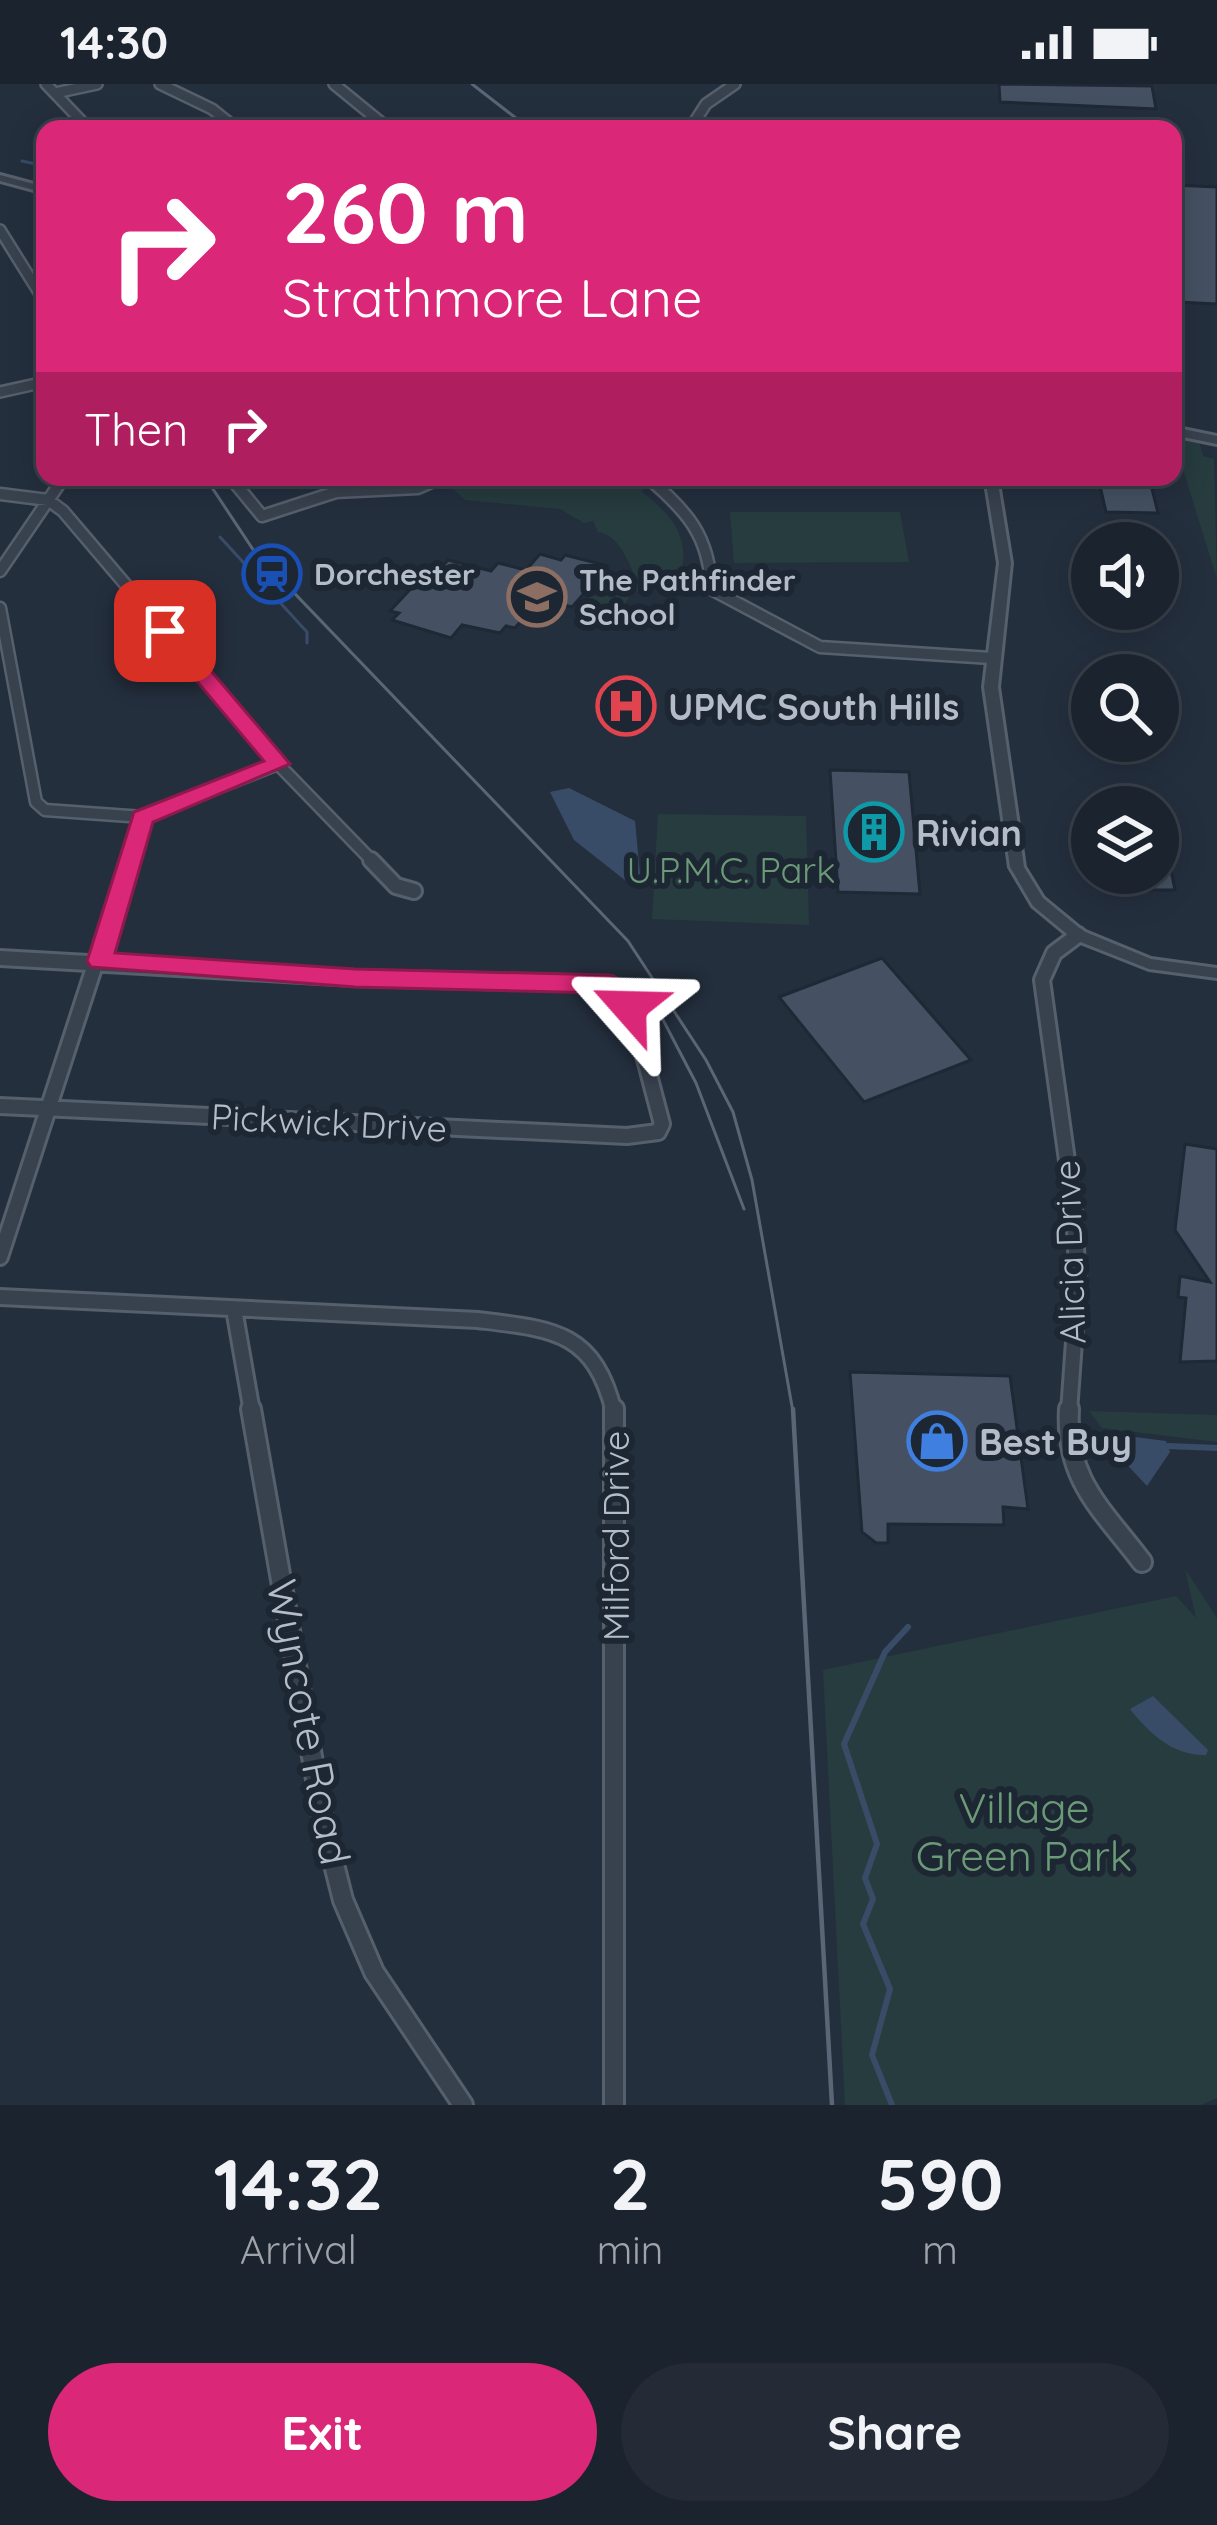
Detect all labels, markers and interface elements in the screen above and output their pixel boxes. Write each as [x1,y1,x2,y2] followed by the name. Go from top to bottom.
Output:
[60,14,168,70] text: 14:30
[282,159,529,264] text: 260 m
[84,168,240,324] icon: right
[282,263,702,331] text: Strathmore Lane
[212,396,278,462] icon: right
[84,401,188,457] text: Then
[1071,522,1179,894] map controls
[1071,522,1179,630] button: sound
[241,543,303,605] station icon: Dorchester
[314,555,475,593] place label: Dorchester
[579,561,796,633] place label: The Pathfinder School
[506,566,568,628] school or university icon: The Pathfinder School
[114,580,216,682] pin
[132,598,198,664] icon: arrive
[1071,654,1179,762] button: search
[595,675,657,737] hospital icon: UPMC South Hills
[668,684,959,729] place label: UPMC South Hills
[1071,786,1179,894] button: layers
[843,801,905,863] building icon: Rivian
[916,810,1022,855] place label: Rivian
[627,847,835,892] park label: U.P.M.C. Park
[566,944,692,1070] position arrow
[210,1093,448,1151] street label: Pickwick Drive
[1043,1159,1095,1345] street label: Alicia Drive
[906,1410,968,1472] shop icon: Best Buy
[979,1419,1132,1464] place label: Best Buy
[593,1431,638,1641] street label: Milford Drive
[255,1575,363,1869] street label: Wyncote Road
[916,1781,1132,1882] park label: Village Green Park
[214,2138,383,2228] text: 14:32
[610,2138,651,2228] text: 2
[877,2138,1003,2228] text: 590
[240,2225,357,2274] text: Arrival
[597,2225,663,2274] text: min
[922,2225,958,2274] text: m
[48,2363,597,2501] button: Exit
[621,2363,1169,2501] button: Share

